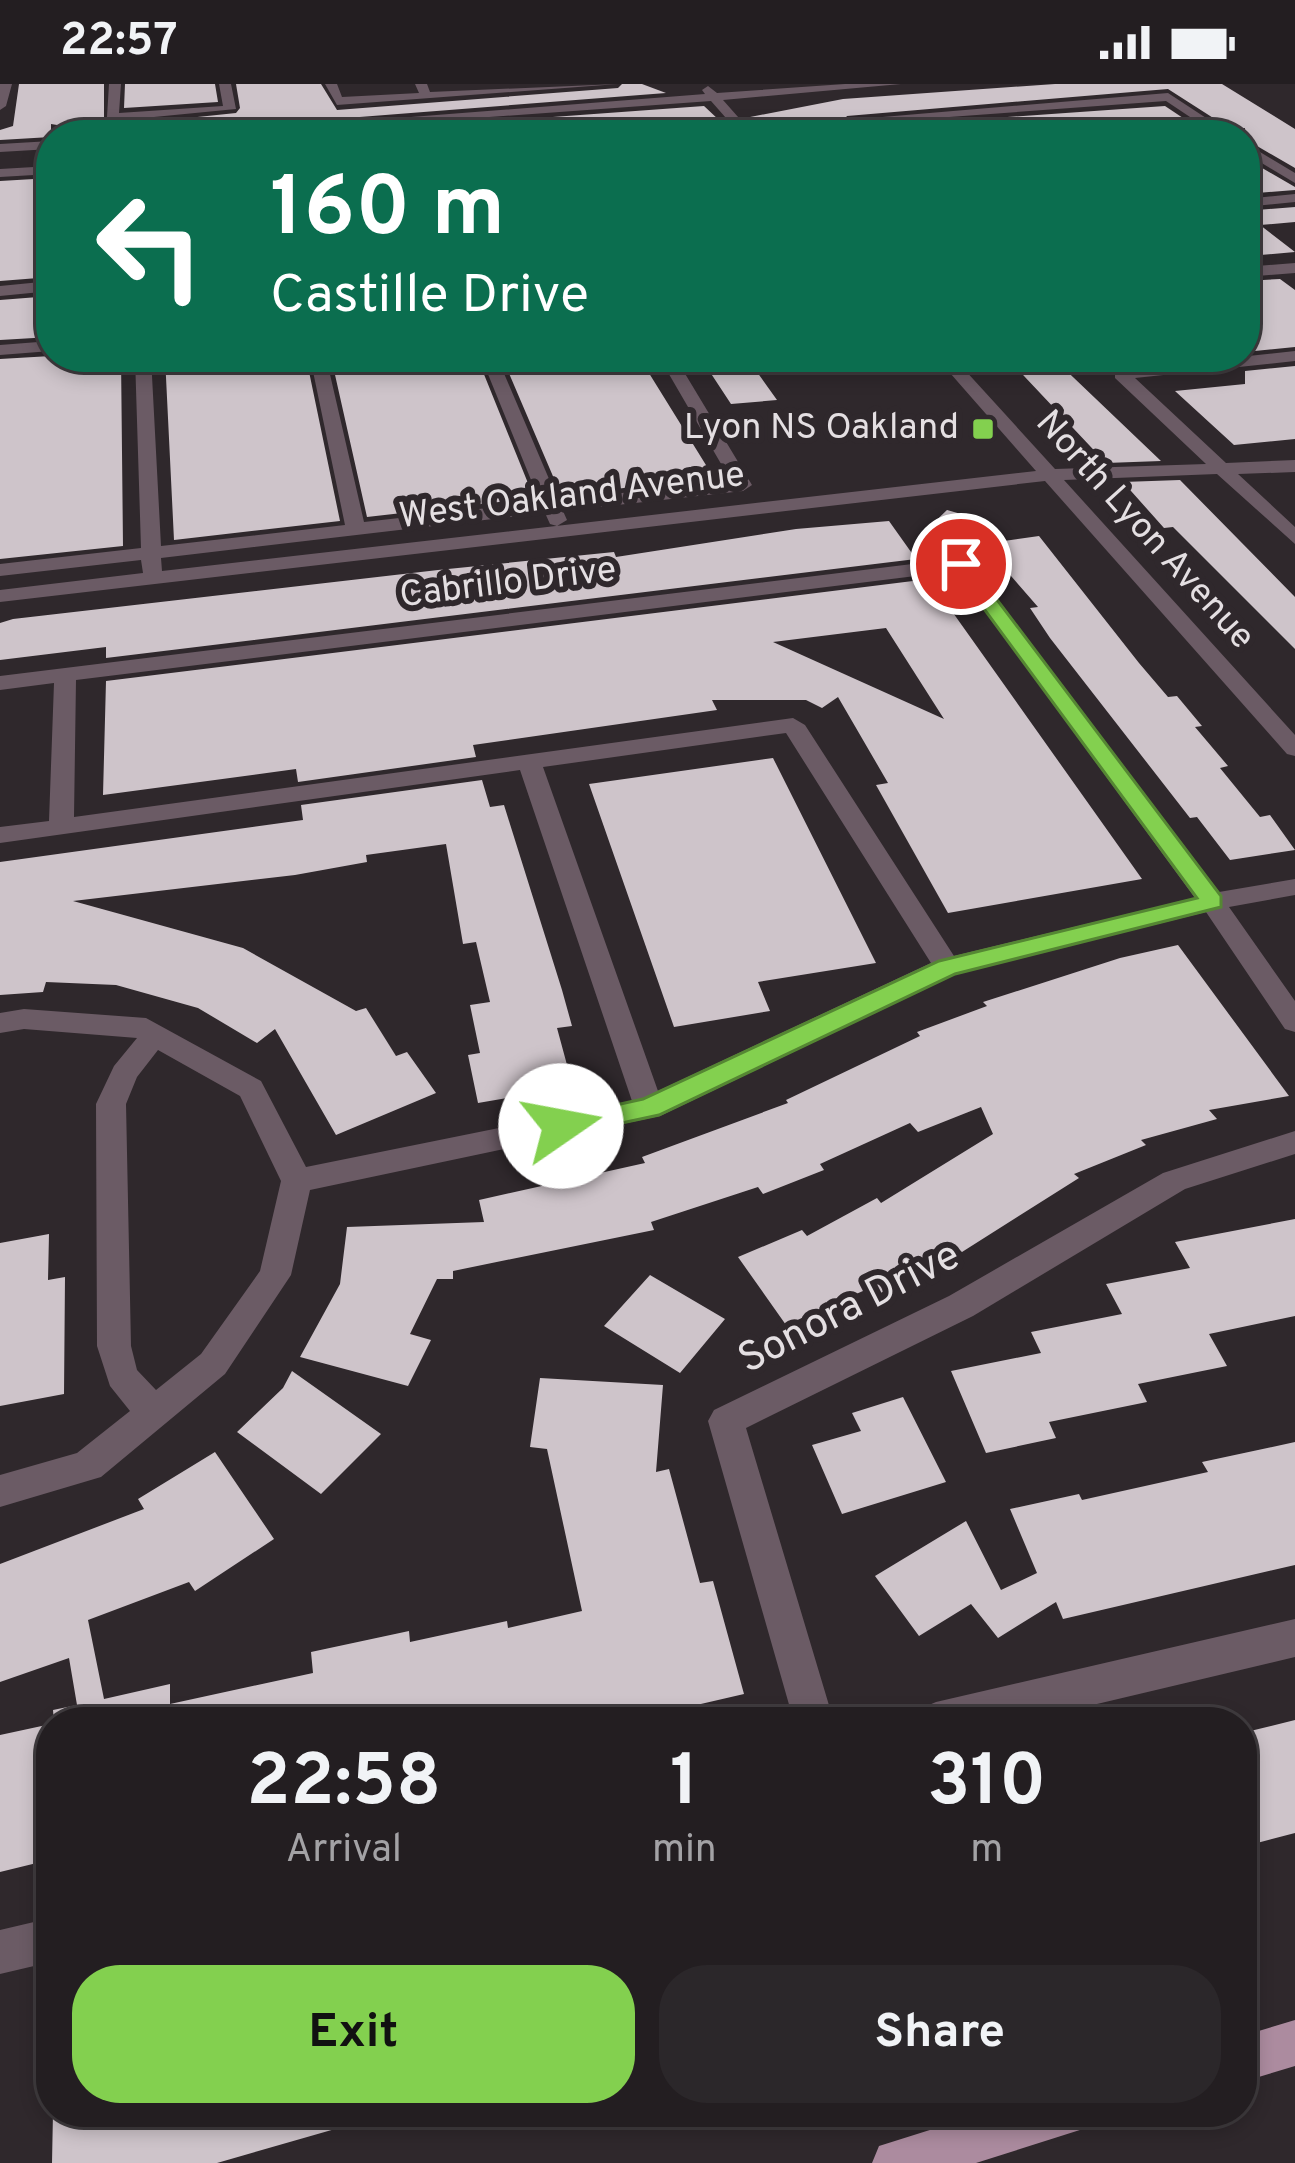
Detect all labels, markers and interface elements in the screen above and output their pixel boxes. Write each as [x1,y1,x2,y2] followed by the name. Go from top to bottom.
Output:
[60,14,178,71] text: 22:57
[270,159,505,265] text: 160 m
[72,168,228,324] icon: left
[270,263,589,332] text: Castille Drive
[1024,402,1264,660] street label: North Lyon Avenue
[684,406,959,452] place label: Lyon NS Oakland
[970,416,996,442] marker: Lyon NS Oakland
[396,453,748,541] street label: West Oakland Avenue
[910,513,1012,615] pin
[928,531,994,597] icon: arrive
[397,548,619,620] street label: Cabrillo Drive
[498,1063,624,1189] position arrow
[730,1230,970,1388] street label: Sonora Drive
[247,1739,441,1831] text: 22:58
[670,1739,699,1831] text: 1
[927,1739,1046,1831] text: 310
[286,1827,402,1876] text: Arrival
[652,1827,717,1876] text: min
[970,1827,1003,1876] text: m
[72,1965,635,2103] button: Exit
[659,1965,1221,2103] button: Share

